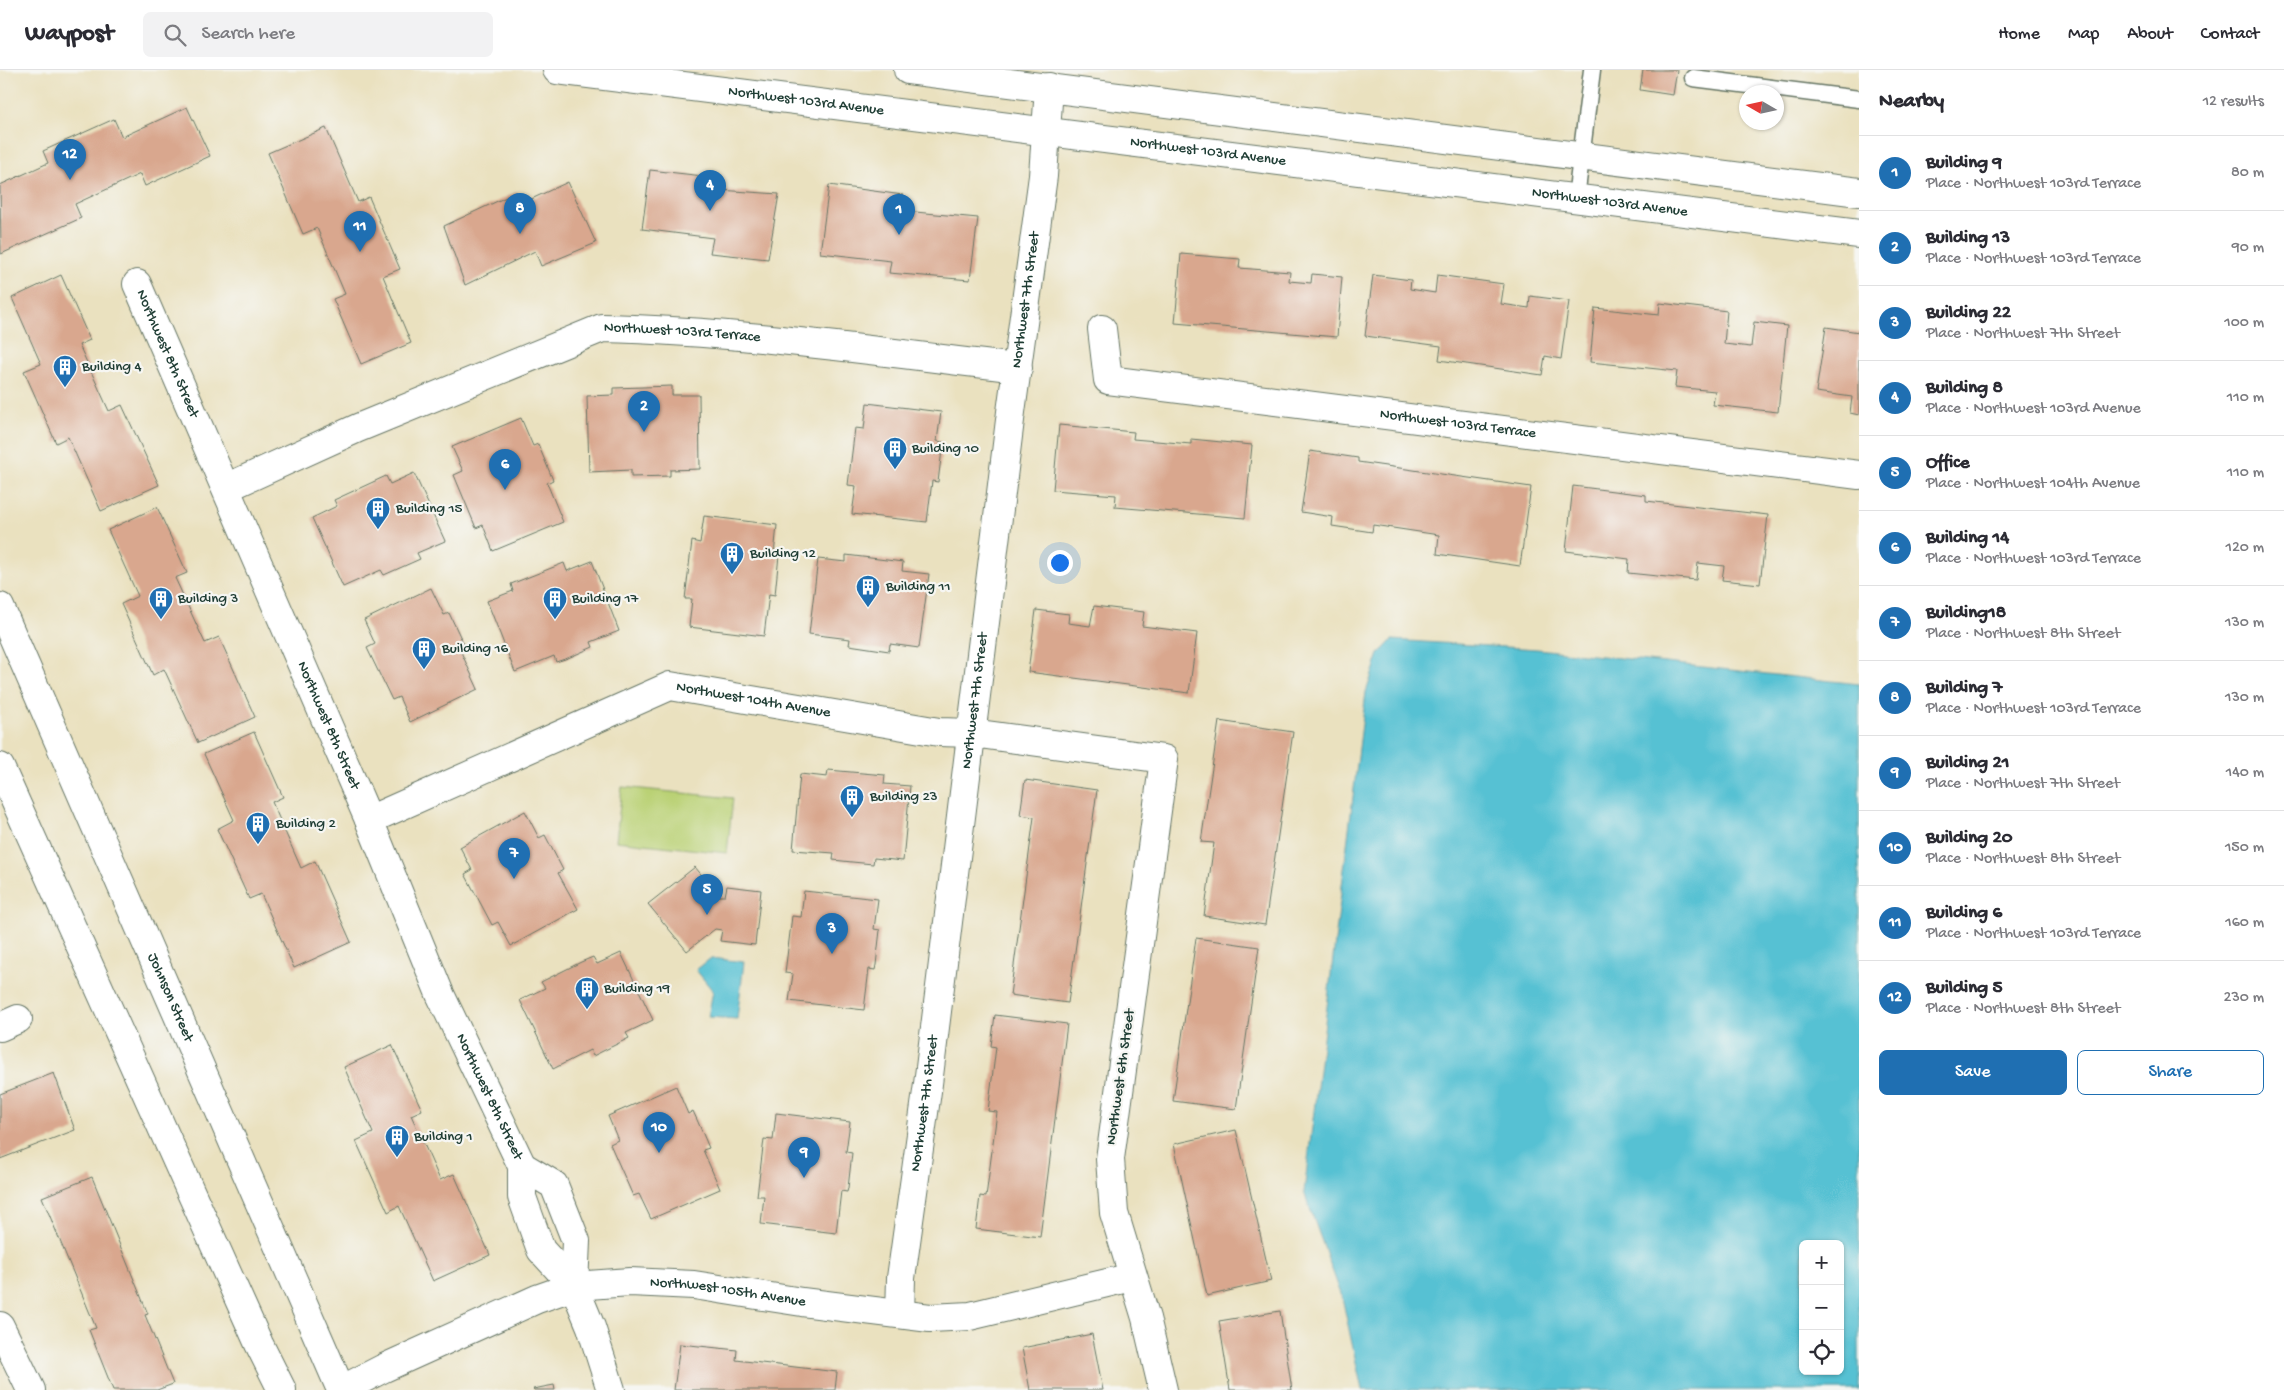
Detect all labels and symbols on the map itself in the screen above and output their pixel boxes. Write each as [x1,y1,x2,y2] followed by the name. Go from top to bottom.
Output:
[727,83,885,120] street label: Northwest 103rd Avenue
[1739,85,1784,130] north arrow
[1129,133,1287,171] street label: Northwest 103rd Avenue
[54,139,86,180] pin: 12
[694,170,726,211] pin: 4
[1531,184,1689,221] street label: Northwest 103rd Avenue
[504,193,536,234] pin: 8
[883,194,915,235] pin: 1
[344,211,376,252] pin: 11
[1008,229,1045,369] street label: Northwest 7th Street
[132,287,204,422] street label: Northwest 8th Street
[604,319,762,347] street label: Northwest 103rd Terrace
[52,354,78,388] building icon: Building 4
[81,358,142,376] place label: Building 4
[628,391,660,432] pin: 2
[1379,405,1537,443] street label: Northwest 103rd Terrace
[882,436,908,470] building icon: Building 10
[911,440,980,458] place label: Building 10
[489,449,521,490] pin: 6
[365,496,391,530] building icon: Building 15
[395,500,463,518] place label: Building 15
[719,541,745,575] building icon: Building 12
[749,545,816,563] place label: Building 12
[1047,550,1073,576] your location
[855,574,881,608] building icon: Building 11
[885,578,951,596] place label: Building 11
[148,586,174,620] building icon: Building 3
[542,586,568,620] building icon: Building 17
[177,590,239,608] place label: Building 3
[571,590,640,608] place label: Building 17
[958,630,993,770] street label: Northwest 7th Street
[411,636,437,670] building icon: Building 16
[441,640,509,658] place label: Building 16
[292,659,364,794] street label: Northwest 8th Street
[675,678,832,722] street label: Northwest 104th Avenue
[839,784,865,818] building icon: Building 23
[869,788,938,806] place label: Building 23
[245,811,271,845] building icon: Building 2
[275,815,336,833] place label: Building 2
[498,838,530,879] pin: 7
[691,874,723,915] pin: 5
[816,913,848,954] pin: 3
[143,950,198,1046] street label: Johnson Street
[574,976,600,1010] building icon: Building 19
[603,980,671,998] place label: Building 19
[1103,1006,1140,1146] street label: Northwest 6th Street
[451,1031,528,1165] street label: Northwest 8th Street
[907,1033,943,1173] street label: Northwest 7th Street
[643,1112,675,1153] pin: 10
[384,1124,410,1158] building icon: Building 1
[413,1128,473,1146] place label: Building 1
[788,1137,820,1178] pin: 9
[650,1274,807,1311] street label: Northwest 105th Avenue

